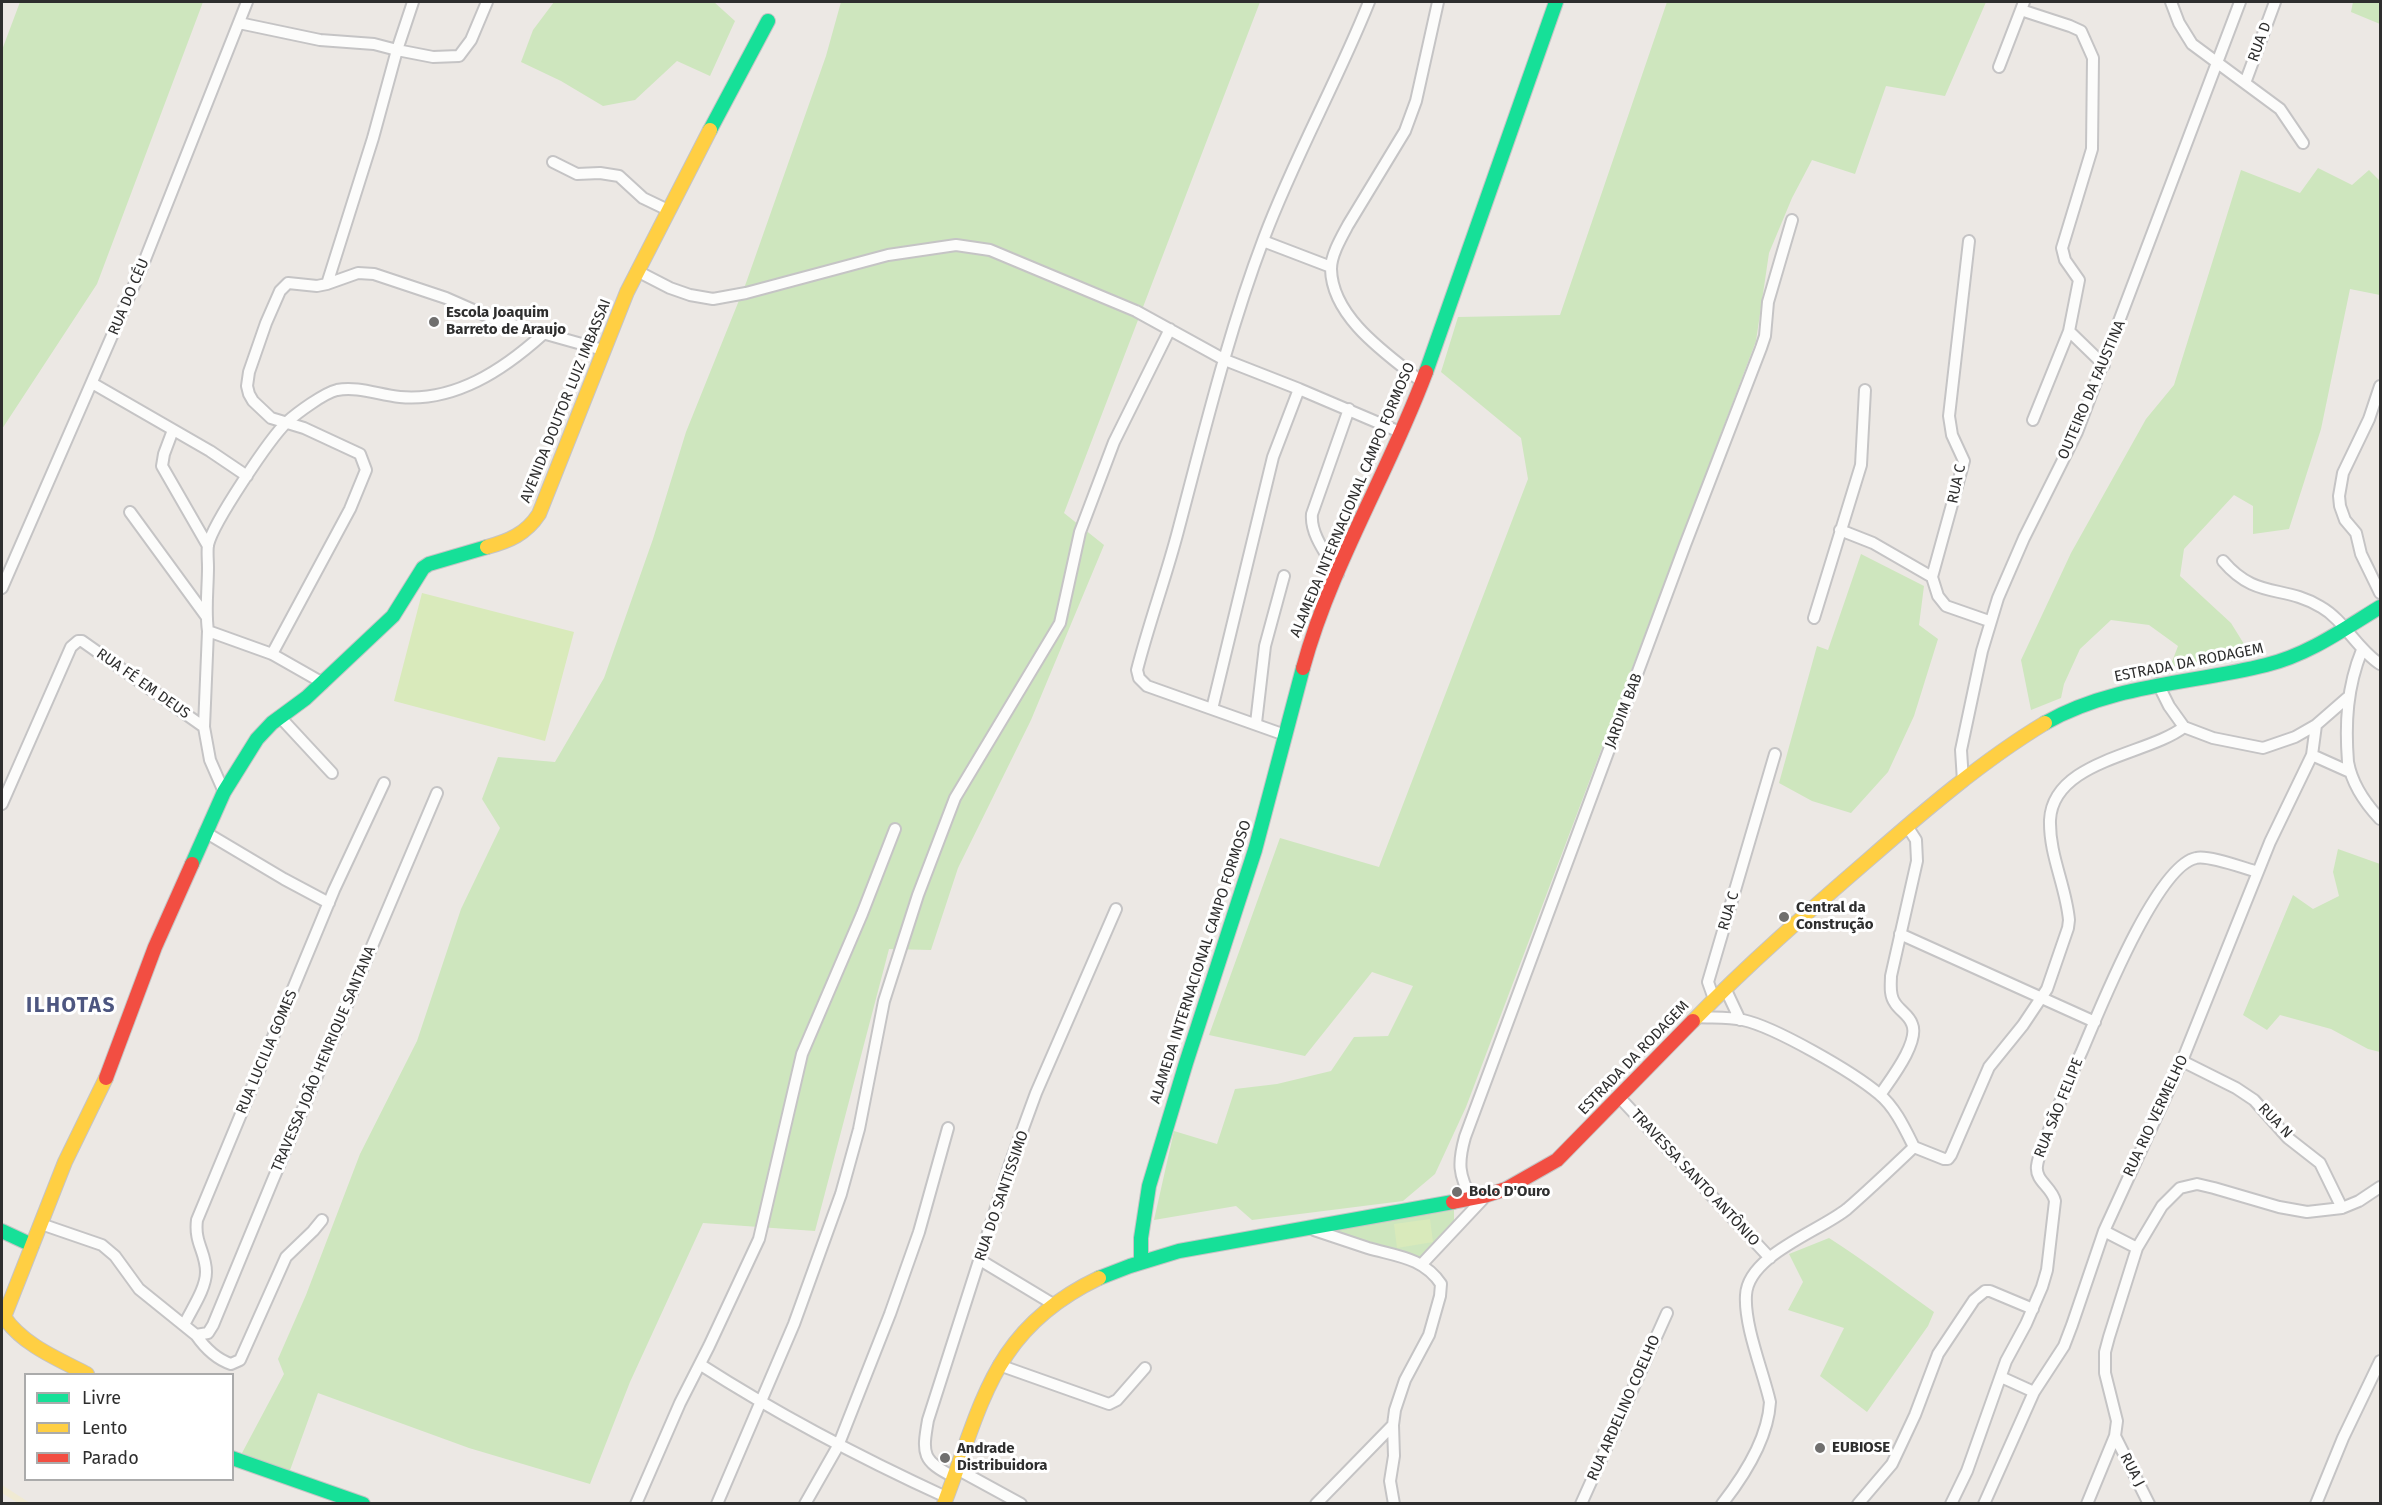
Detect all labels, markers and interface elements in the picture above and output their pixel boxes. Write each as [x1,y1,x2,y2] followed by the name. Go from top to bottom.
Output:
[2245,20,2275,64] street label: RUA D
[105,256,153,338] street label: RUA DO CÉU
[517,296,615,506] street label: AVENIDA DOUTOR LUIZ IMBASSAI
[446,304,566,339] place label: Escola Joaquim Barreto de Araujo
[427,315,441,329] marker: Escola Joaquim Barreto de Araujo
[2054,318,2130,462] street label: OUTEIRO DA FAUSTINA
[1287,360,1419,640] street label: ALAMEDA INTERNACIONAL CAMPO FORMOSO
[1944,463,1970,505] street label: RUA C
[2113,640,2265,686] street label: ESTRADA DA RODAGEM
[93,645,193,723] street label: RUA FÉ EM DEUS
[1601,671,1647,751] street label: JARDIM BAB
[1147,818,1255,1106] street label: ALAMEDA INTERNACIONAL CAMPO FORMOSO
[1715,889,1743,933] street label: RUA C
[1796,899,1873,934] place label: Central da Construção
[1777,910,1791,924] marker: Central da Construção
[268,943,380,1175] street label: TRAVESSA JOÃO HENRIQUE SANTANA
[233,987,301,1117] street label: RUA LUCILIA GOMES
[26,993,116,1019] district label: ILHOTAS
[1575,997,1693,1119] street label: ESTRADA DA RODAGEM
[2120,1052,2192,1180] street label: RUA RIO VERMELHO
[2031,1055,2087,1161] street label: RUA SÃO FELIPE
[2254,1100,2296,1142] street label: RUA N
[1627,1106,1763,1250] street label: TRAVESSA SANTO ANTÔNIO
[971,1128,1033,1264] street label: RUA DO SANTISSIMO
[1469,1183,1550,1201] place label: Bolo D'Ouro
[1450,1185,1464,1199] marker: Bolo D'Ouro
[1584,1332,1664,1484] street label: RUA ARDELINO COELHO
[24,1373,234,1481] legend
[82,1387,121,1409] text: Livre
[82,1417,128,1439] text: Lento
[1832,1439,1890,1457] place label: EUBIOSE
[957,1440,1048,1475] place label: Andrade Distribuidora
[1813,1441,1827,1455] marker: EUBIOSE
[82,1447,139,1469] text: Parado
[2116,1450,2148,1490] street label: RUA J
[938,1451,952,1465] marker: Andrade Distribuidora

